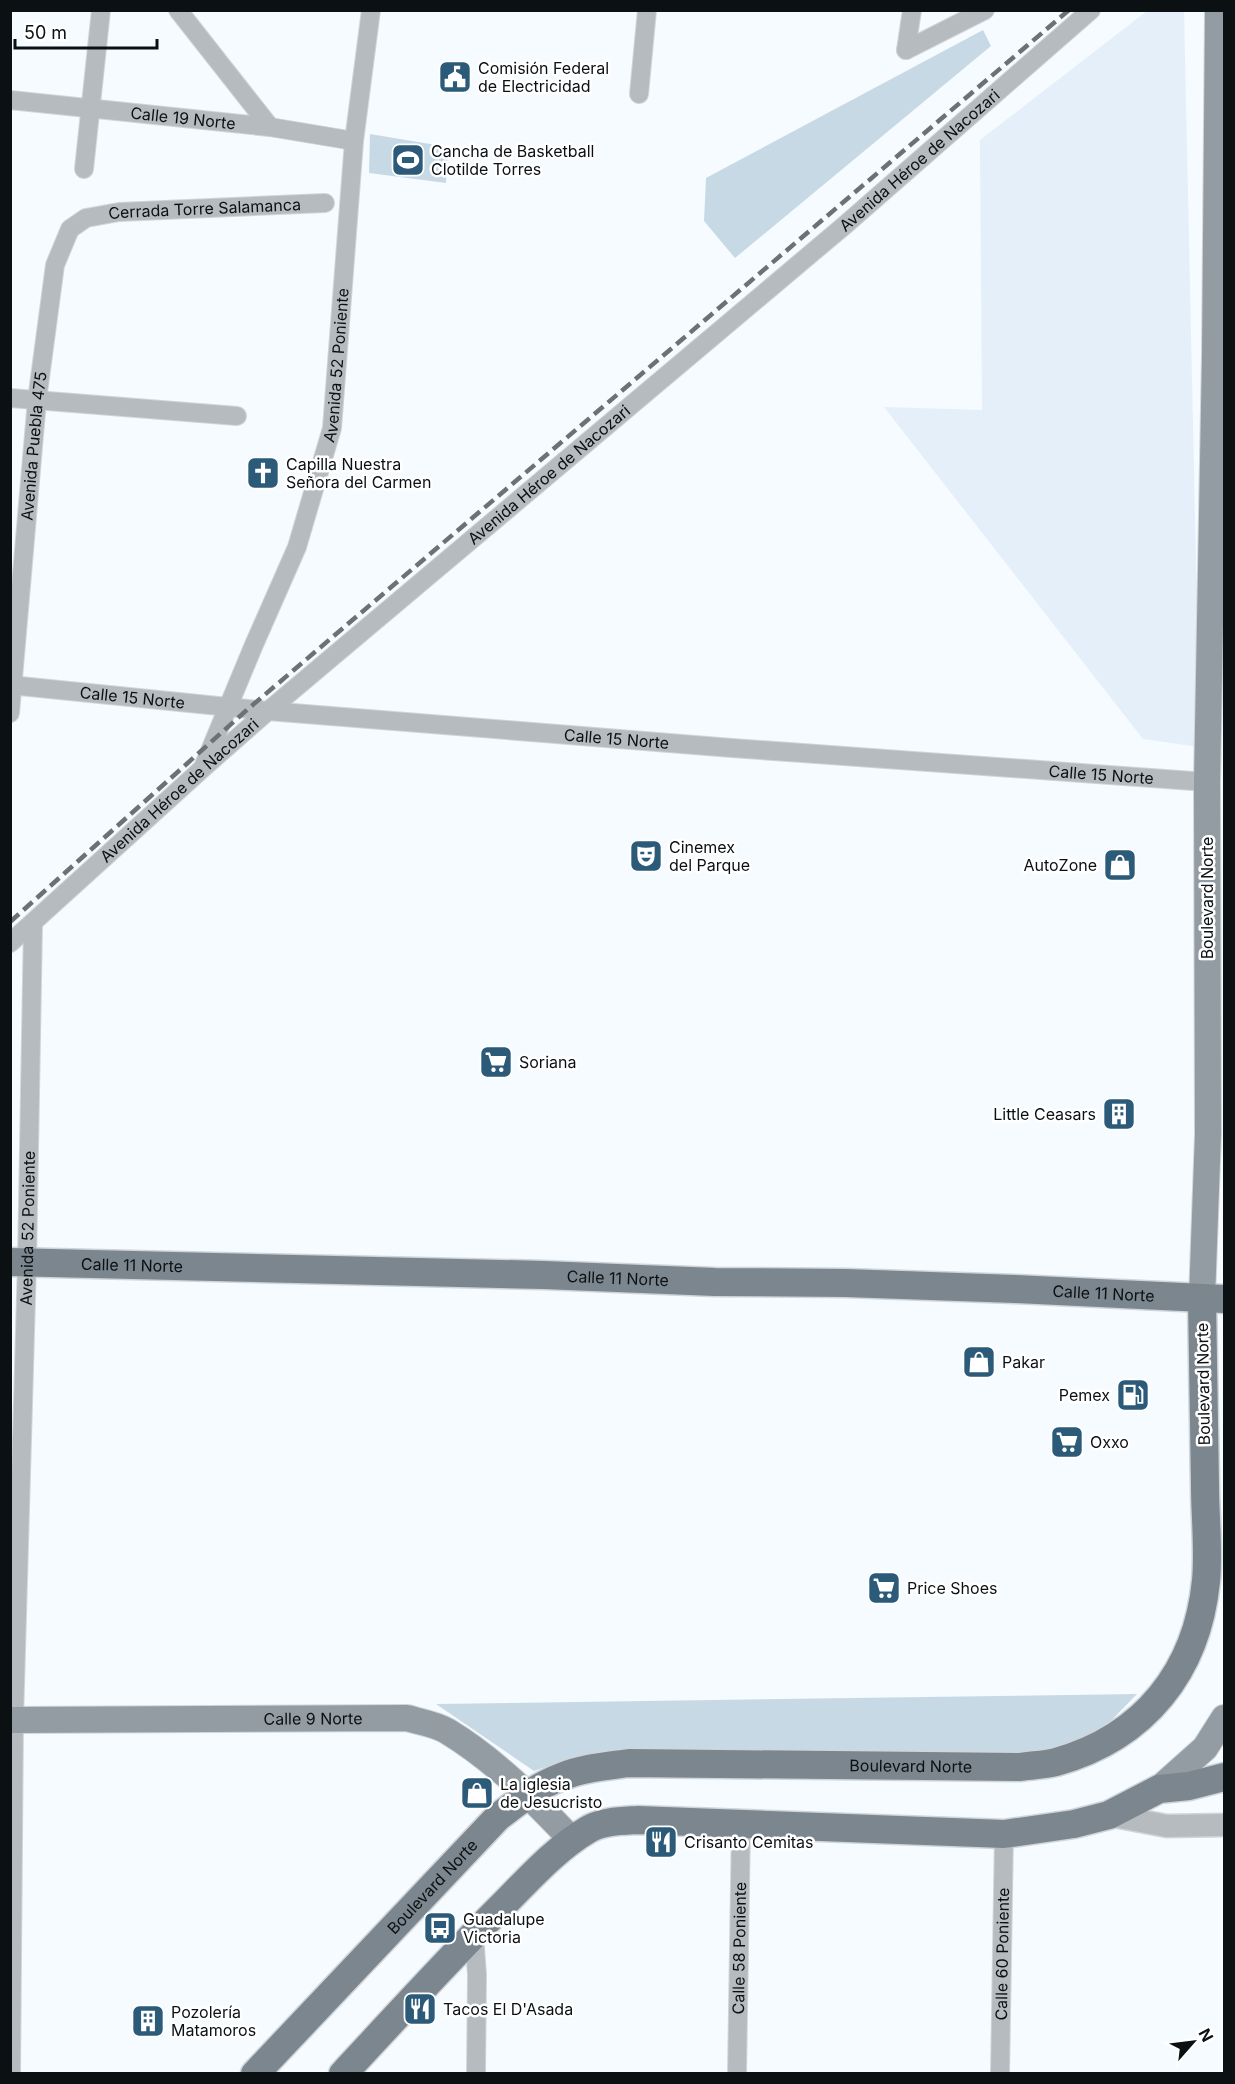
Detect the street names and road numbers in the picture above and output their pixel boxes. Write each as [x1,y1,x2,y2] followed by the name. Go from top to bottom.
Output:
[835,85,1003,235] street label: Avenida Héroe de Nacozari
[130,103,237,133] street label: Calle 19 Norte
[107,194,301,224] street label: Cerrada Torre Salamanca
[318,287,353,445] street label: Avenida 52 Poniente
[17,370,51,521] street label: Avenida Puebla 475
[463,401,634,549] street label: Avenida Héroe de Nacozari
[79,682,186,713] street label: Calle 15 Norte
[96,714,263,866] street label: Avenida Héroe de Nacozari
[563,725,670,753] street label: Calle 15 Norte
[1048,761,1155,788] street label: Calle 15 Norte
[1197,837,1217,959] street label: Boulevard Norte
[16,1151,39,1306] street label: Avenida 52 Poniente
[81,1254,183,1276] street label: Calle 11 Norte
[566,1266,669,1290] street label: Calle 11 Norte
[1052,1281,1155,1306] street label: Calle 11 Norte
[1192,1322,1214,1446] street label: Boulevard Norte
[263,1708,363,1729] street label: Calle 9 Norte
[849,1755,972,1777] street label: Boulevard Norte
[383,1835,482,1938] street label: Boulevard Norte
[728,1882,750,2014] street label: Calle 58 Poniente
[991,1887,1013,2021] street label: Calle 60 Poniente

